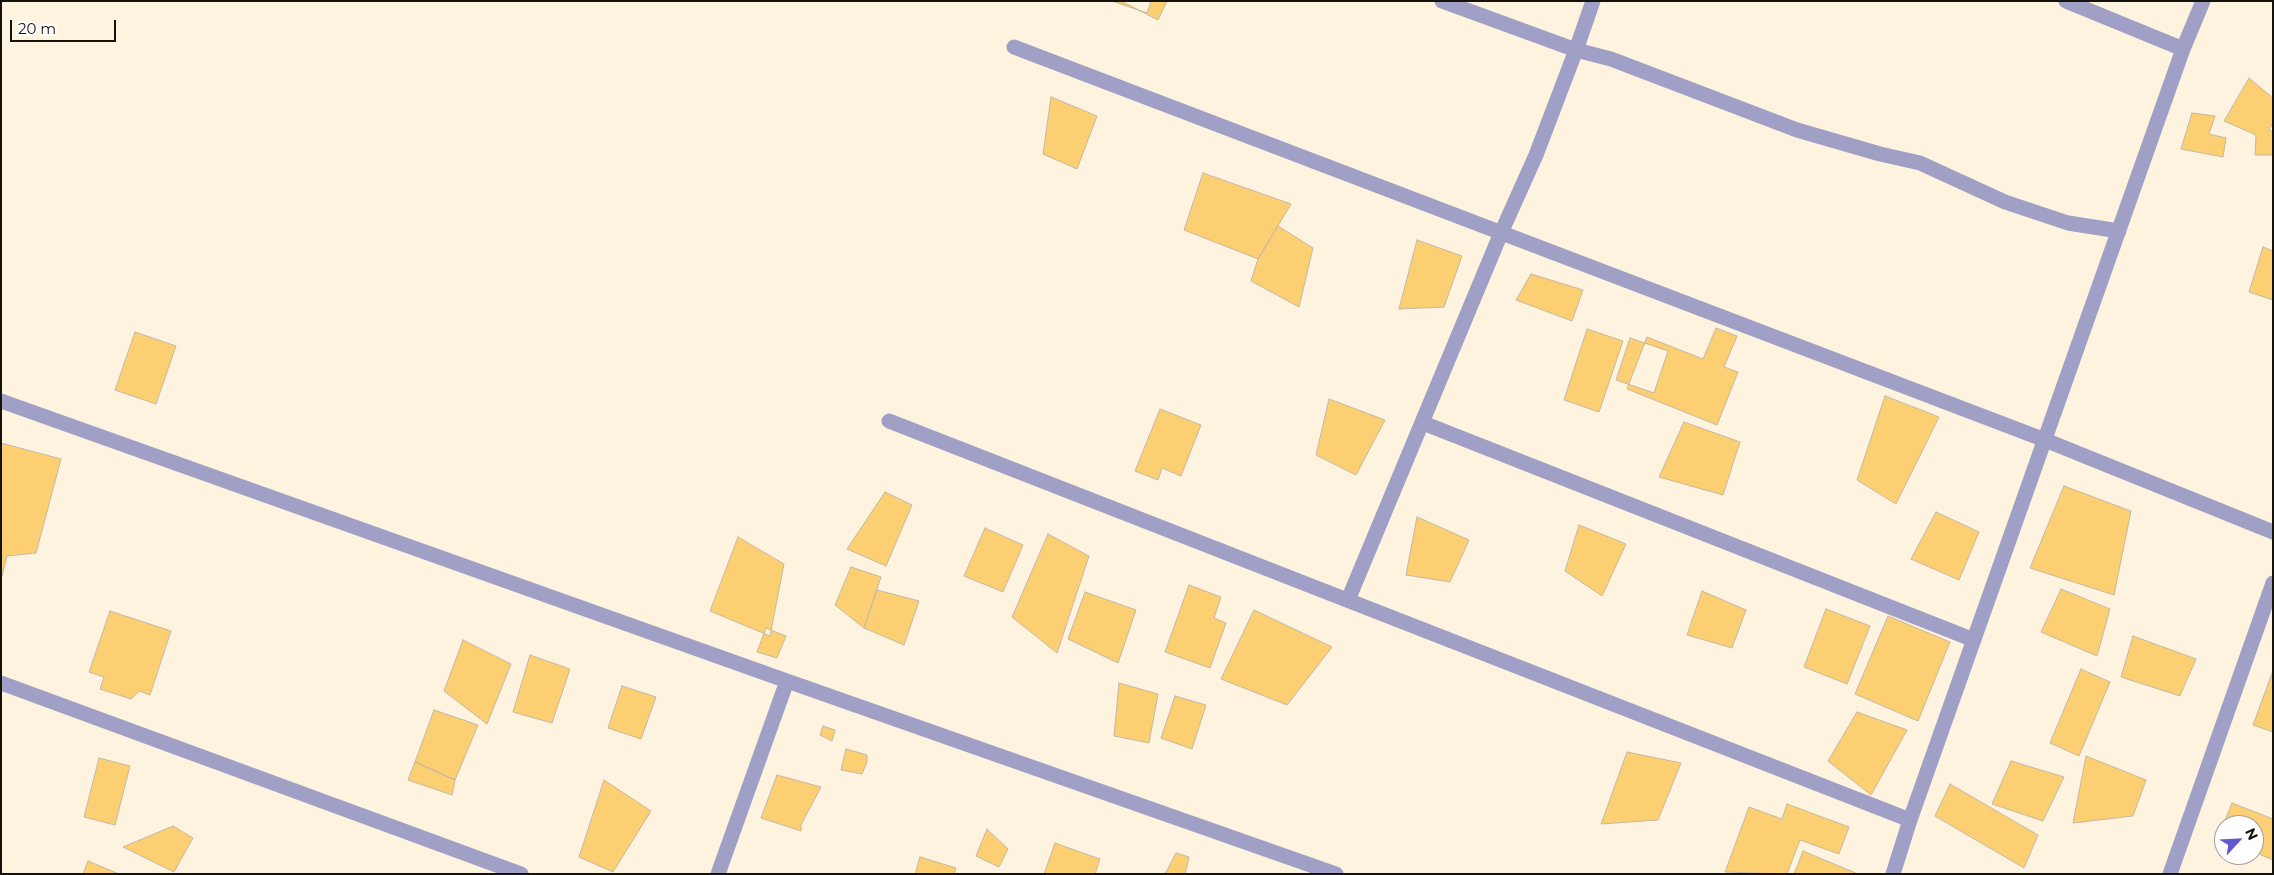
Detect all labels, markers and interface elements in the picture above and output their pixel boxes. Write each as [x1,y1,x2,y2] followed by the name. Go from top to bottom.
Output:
[12,10,119,42] scale bar
[18,19,56,38] text: 20 m
[2214,815,2264,865] north arrow
[2241,825,2262,843] text: N

